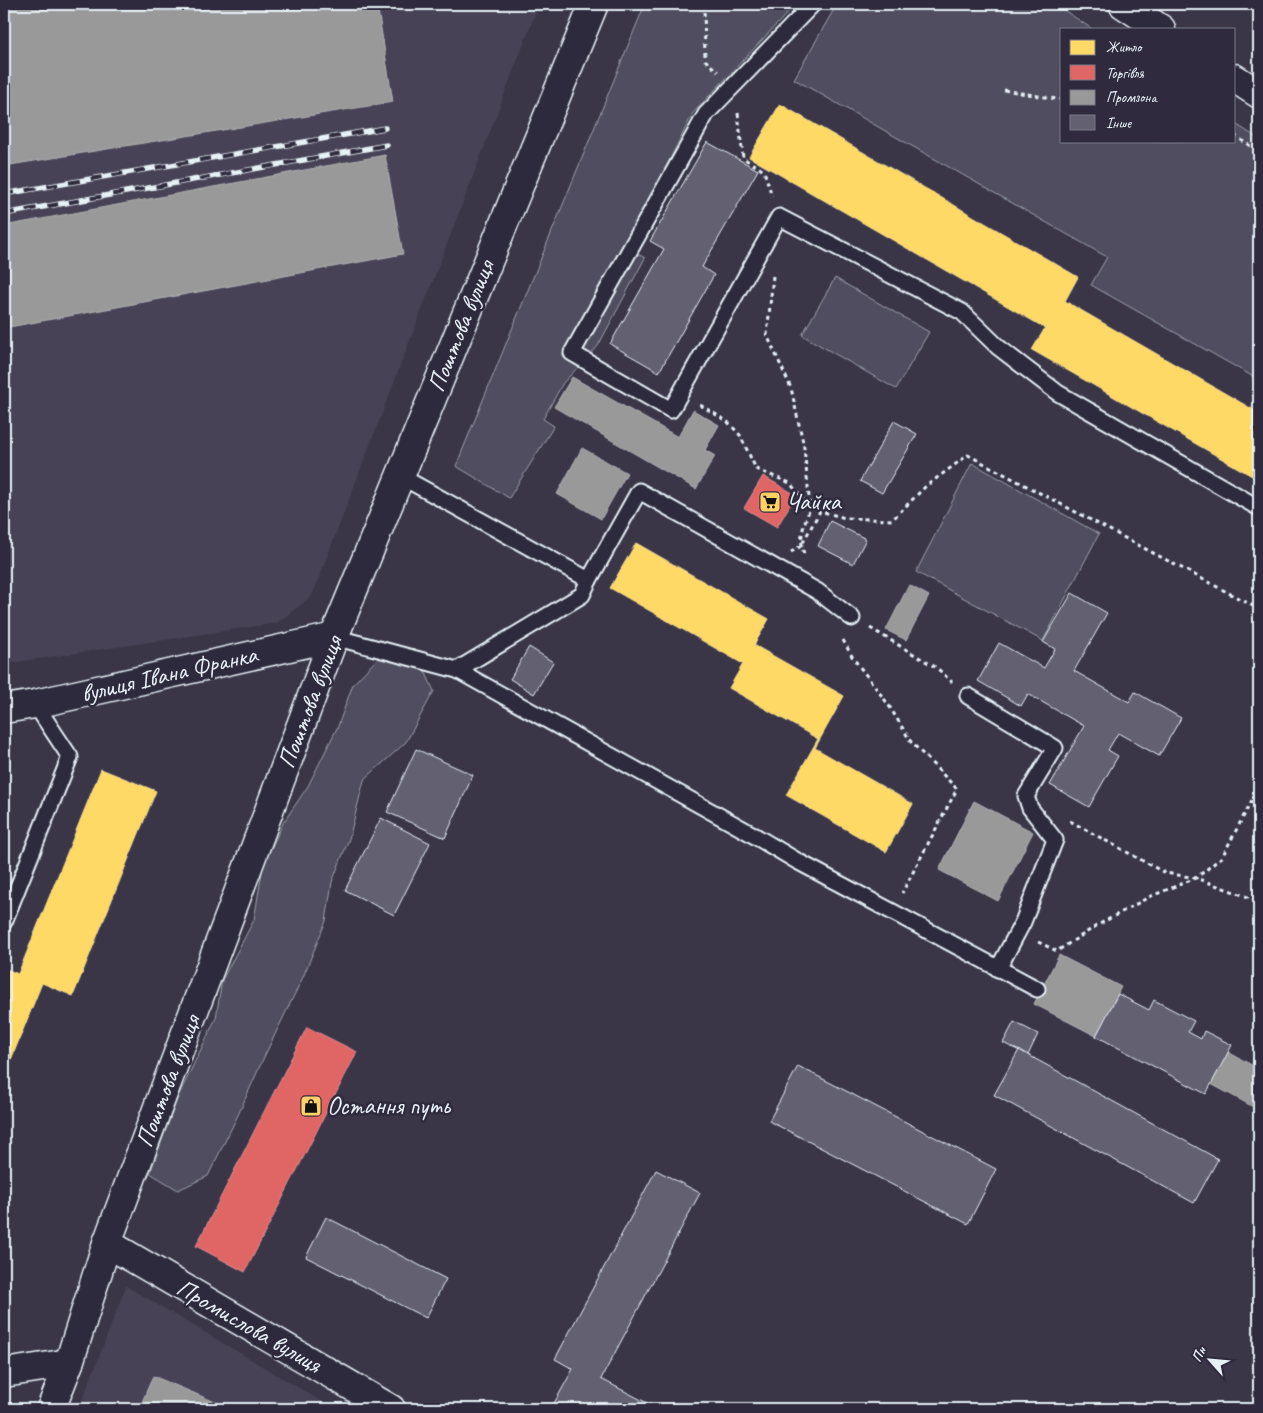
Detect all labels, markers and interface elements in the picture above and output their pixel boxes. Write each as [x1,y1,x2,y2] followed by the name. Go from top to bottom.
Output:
[1060,28,1236,142] legend
[1106,38,1143,57] text: Житло
[1106,64,1144,83] text: Торгівля
[1106,88,1158,107] text: Промзона
[1106,114,1132,133] text: Інше
[420,253,503,397] street label: Поштова вулиця
[786,486,843,518] place label: Чайка
[758,490,782,514] supermarket icon: Чайка
[270,629,351,773] street label: Поштова вулиця
[78,638,262,710] street label: вулиця Івана Франка
[128,1008,209,1152] street label: Поштова вулиця
[327,1090,452,1122] place label: Остання путь
[299,1094,323,1118] shop icon: Остання путь
[171,1272,328,1381] street label: Промислова вулиця
[1186,1336,1236,1386] north arrow
[1188,1343,1210,1365] text: Пн

